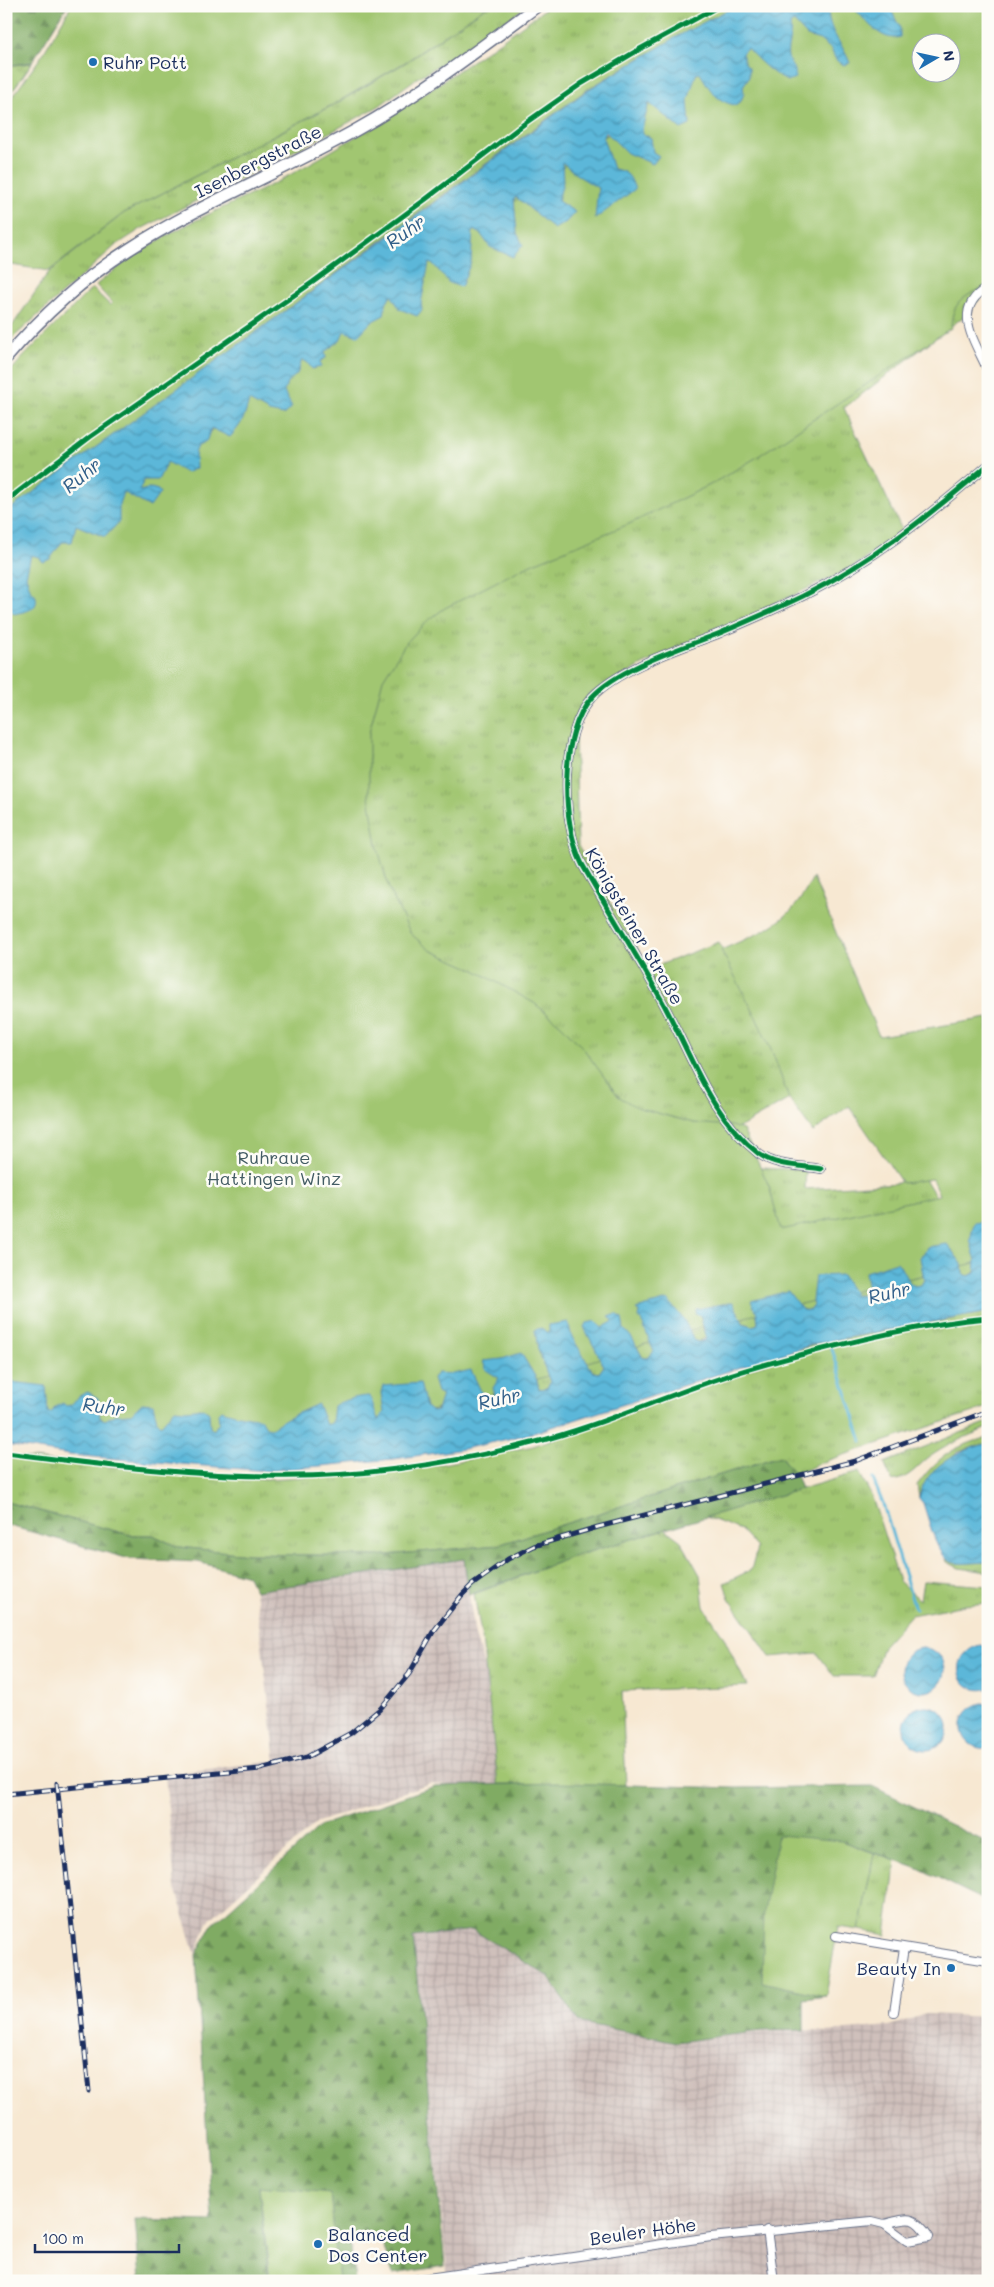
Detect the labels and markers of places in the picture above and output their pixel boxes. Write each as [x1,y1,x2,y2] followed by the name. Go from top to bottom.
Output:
[103,50,187,74] place label: Ruhr Pott
[87,56,99,68] marker: Ruhr Pott
[857,1956,941,1980] place label: Beauty In
[945,1962,957,1974] marker: Beauty In
[328,2222,428,2267] place label: Balanced Dos Center
[312,2238,324,2250] marker: Balanced Dos Center

